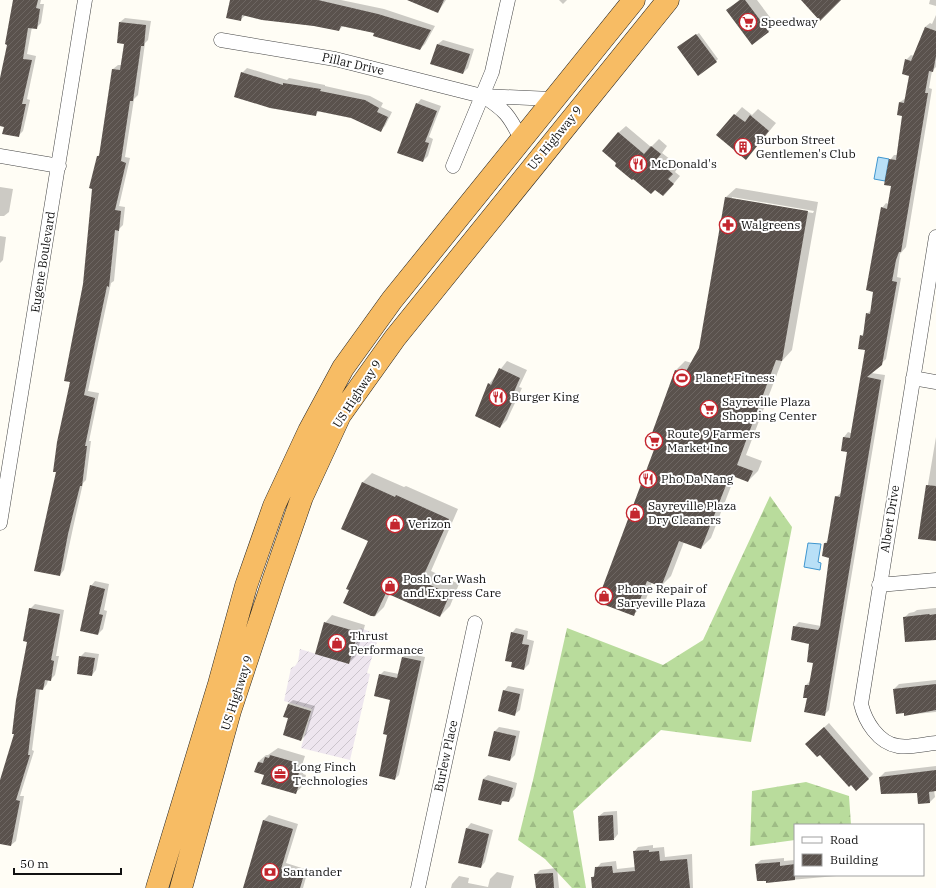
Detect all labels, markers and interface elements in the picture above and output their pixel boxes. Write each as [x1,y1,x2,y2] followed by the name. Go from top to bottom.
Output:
[738,12,758,32] supermarket icon: Speedway
[761,14,818,29] place label: Speedway
[321,49,386,78] street label: Pillar Drive
[524,103,585,173] street label: US Highway 9
[756,132,856,161] place label: Burbon Street Gentlemen's Club
[733,137,753,157] building icon: Burbon Street Gentlemen's Club
[628,154,648,174] restaurant icon: McDonald's
[651,156,717,171] place label: McDonald's
[27,210,58,314] street label: Eugene Boulevard
[718,215,738,235] pharmacy icon: Walgreens
[741,217,800,232] place label: Walgreens
[329,357,384,430] street label: US Highway 9
[672,368,692,388] sports icon: Planet Fitness
[695,370,775,385] place label: Planet Fitness
[488,387,508,407] restaurant icon: Burger King
[511,389,580,404] place label: Burger King
[722,394,817,423] place label: Sayreville Plaza Shopping Center
[699,399,719,419] supermarket icon: Sayreville Plaza Shopping Center
[667,426,761,455] place label: Route 9 Farmers Market Inc
[644,431,664,451] supermarket icon: Route 9 Farmers Market Inc
[638,469,658,489] restaurant icon: Pho Da Nang
[661,471,734,486] place label: Pho Da Nang
[877,484,902,554] street label: Albert Drive
[648,498,737,527] place label: Sayreville Plaza Dry Cleaners
[625,503,645,523] shop icon: Sayreville Plaza Dry Cleaners
[385,514,405,534] shop icon: Verizon
[408,516,452,531] place label: Verizon
[403,571,501,600] place label: Posh Car Wash and Express Care
[380,576,400,596] shop icon: Posh Car Wash and Express Care
[617,581,708,610] place label: Phone Repair of Saryeville Plaza
[594,586,614,606] shop icon: Phone Repair of Saryeville Plaza
[350,628,423,657] place label: Thrust Performance
[327,633,347,653] shop icon: Thrust Performance
[217,654,256,732] street label: US Highway 9
[431,719,460,793] street label: Burlew Place
[293,759,368,788] place label: Long Finch Technologies
[270,764,290,784] office icon: Long Finch Technologies
[794,824,924,876] legend
[830,832,859,847] text: Road
[14,850,121,876] scale bar
[830,852,878,867] text: Building
[20,856,49,871] text: 50 m
[260,862,280,882] bank icon: Santander
[283,864,342,879] place label: Santander

